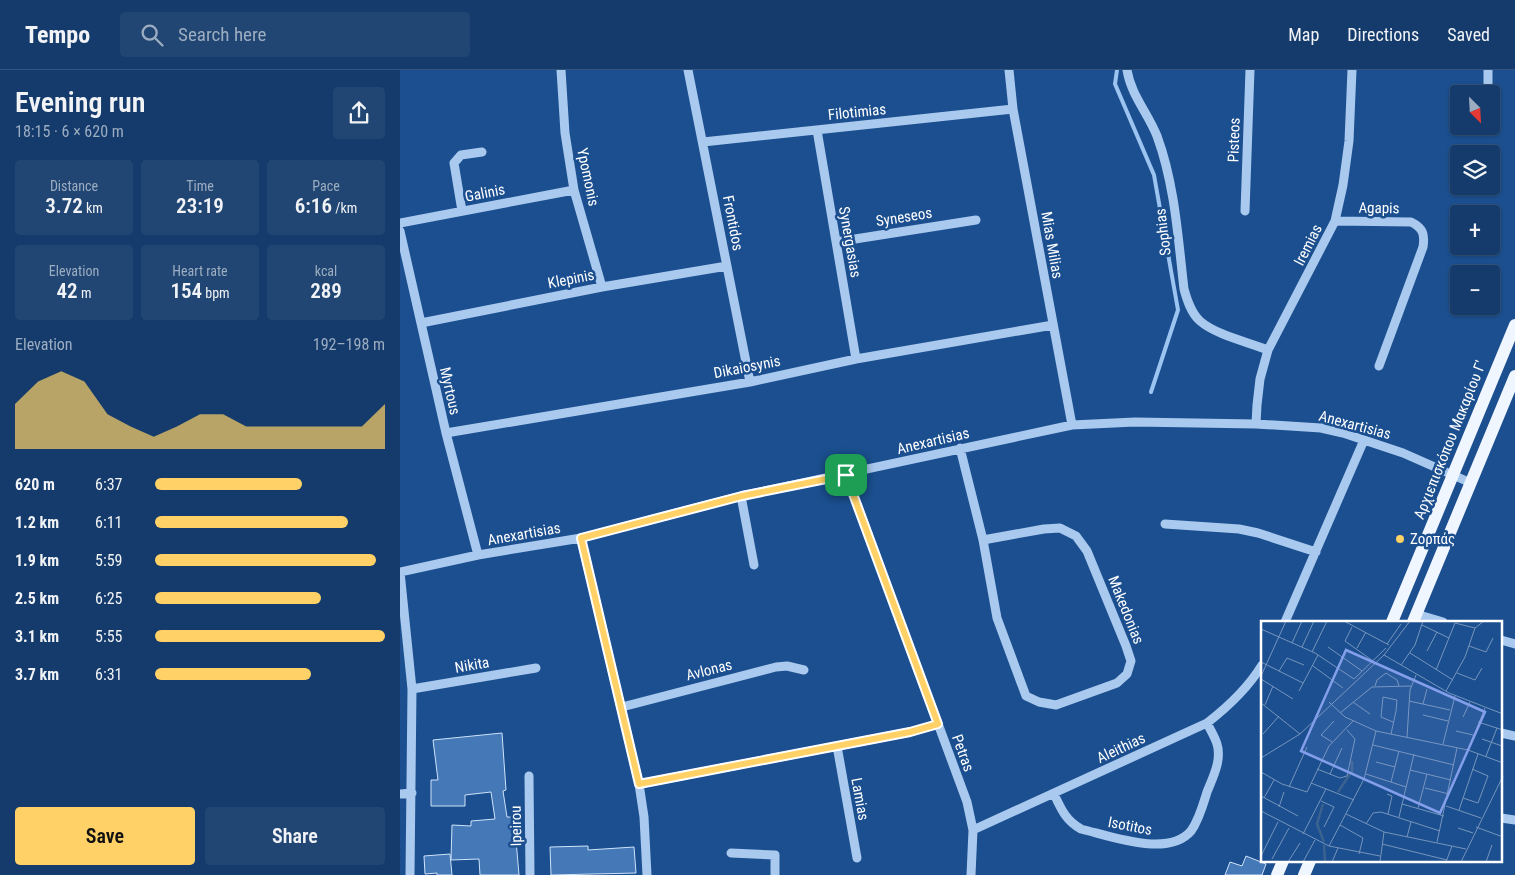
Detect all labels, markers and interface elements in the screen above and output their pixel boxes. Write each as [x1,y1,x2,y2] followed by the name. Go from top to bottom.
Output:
[120,12,470,57] search box
[25,21,90,49] text: Tempo
[138,21,166,49] icon: search
[178,23,266,46] text: Search here
[1288,24,1319,45] text: Map
[1347,24,1419,45] text: Directions
[1447,24,1490,45] text: Saved
[1450,85,1500,135] north arrow
[1450,85,1500,315] map controls
[15,86,145,119] text: Evening run
[333,87,385,139] button: share
[827,100,887,124] street label: Filotimias
[1224,117,1244,163] street label: Pisteos
[15,122,124,141] text: 18:15 · 6 × 620 m
[1450,145,1500,195] button: layers
[573,146,603,208] street label: Ypomonis
[50,178,98,194] text: Distance
[186,178,214,194] text: Time
[312,178,340,194] text: Pace
[463,180,507,206] street label: Galinis
[45,194,83,218] text: 3.72
[176,194,224,218] text: 23:19
[295,194,332,218] text: 6:16
[719,194,747,252] street label: Frontidos
[1358,199,1400,217] street label: Agapis
[83,200,103,216] text: km
[332,200,357,216] text: /km
[875,204,933,230] street label: Syneseos
[835,205,865,279] street label: Synergasias
[1450,205,1500,255] button: +
[1151,207,1175,257] street label: Sophias
[1037,210,1067,280] street label: Mias Milias
[1290,221,1326,269] street label: Iremias
[49,263,99,279] text: Elevation
[172,263,228,279] text: Heart rate
[315,263,337,279] text: kcal
[1450,265,1500,315] button: −
[546,266,596,292] street label: Klepinis
[57,279,78,303] text: 42
[170,279,202,303] text: 154
[310,279,342,303] text: 289
[78,285,91,301] text: m
[202,285,230,301] text: bpm
[15,335,73,354] text: Elevation
[313,335,385,354] text: 192–198 m
[712,352,782,382] street label: Dikaiosynis
[1410,358,1490,522] street label: Αρχιεπισκόπου Μακαρίου Γ'
[436,365,464,417] street label: Myrtous
[1317,407,1393,443] street label: Anexartisias
[895,424,971,458] street label: Anexartisias
[825,454,867,496] pin
[832,461,860,489] icon: arrive
[15,475,55,494] text: 620 m
[95,475,122,494] text: 6:37
[15,513,59,532] text: 1.2 km
[95,513,122,532] text: 6:11
[486,519,562,549] street label: Anexartisias
[1410,530,1455,548] place label: Ζορπάς
[1394,533,1406,545] marker: Ζορπάς
[15,551,59,570] text: 1.9 km
[95,551,122,570] text: 5:59
[1104,573,1148,647] street label: Makedonias
[15,589,59,608] text: 2.5 km
[95,589,122,608] text: 6:25
[1261,621,1502,862] inset map
[15,627,59,646] text: 3.1 km
[95,627,122,646] text: 5:55
[453,653,491,677] street label: Nikita
[684,656,734,684] street label: Avlonas
[15,665,59,684] text: 3.7 km
[95,665,122,684] text: 6:31
[1094,729,1148,767] street label: Aleithias
[948,732,978,774] street label: Petras
[847,776,873,822] street label: Lamias
[507,805,525,847] street label: Ipeirou
[15,807,195,865] button: Save
[205,807,385,865] button: Share
[1106,813,1154,839] street label: Isotitos

